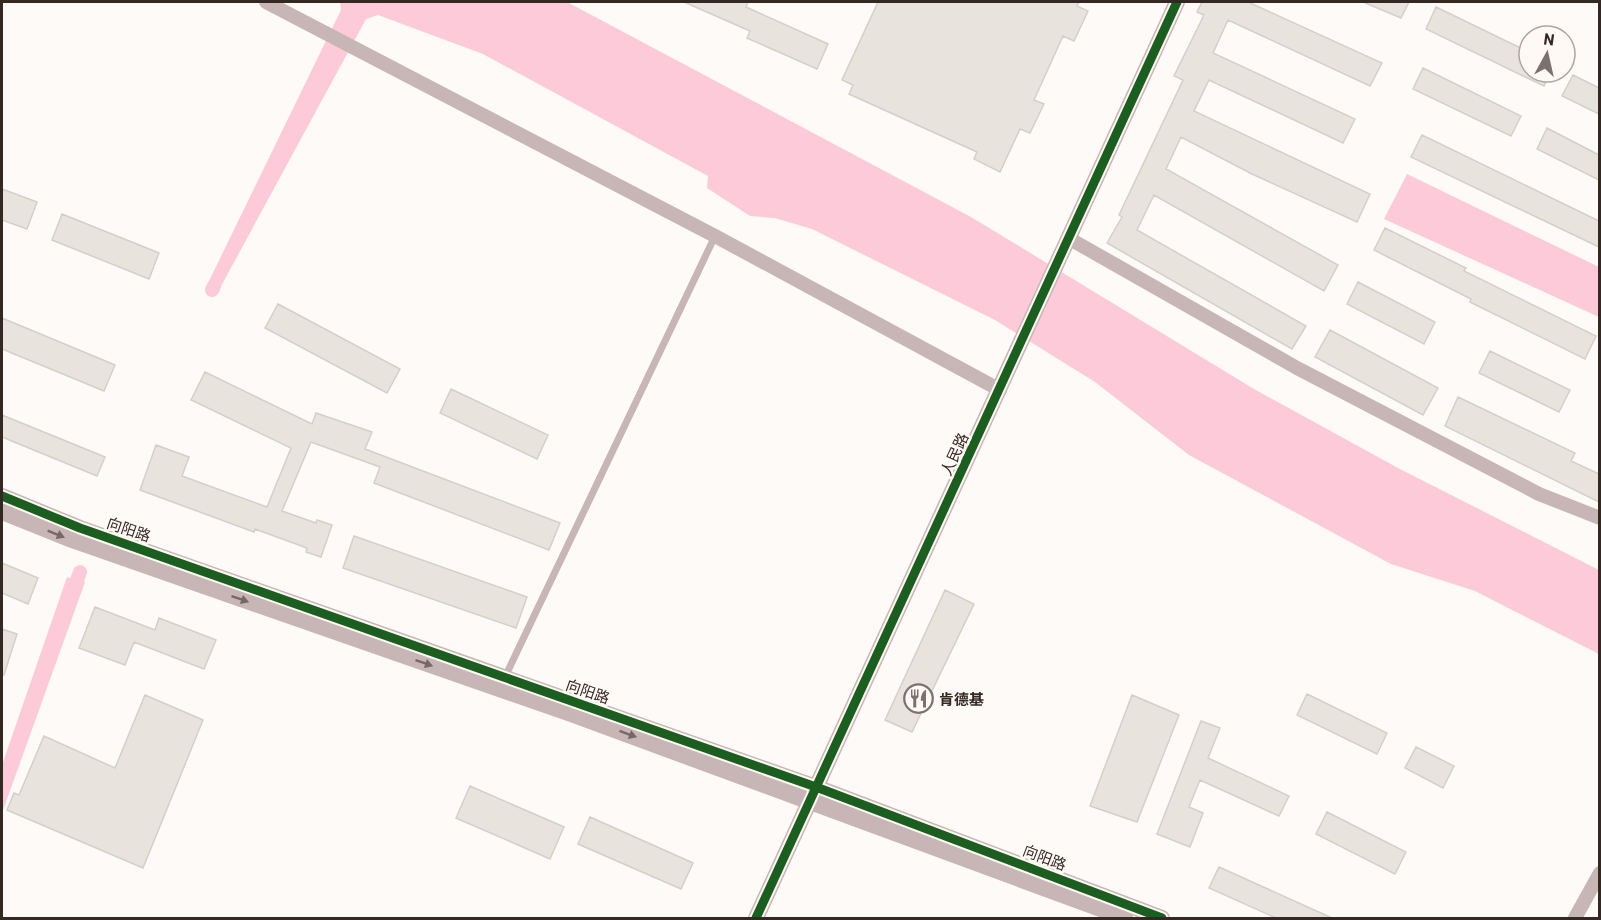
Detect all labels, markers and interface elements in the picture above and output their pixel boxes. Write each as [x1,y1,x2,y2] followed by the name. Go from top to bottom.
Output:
[1517,24,1577,84] north arrow
[1543,29,1556,49] text: N
[936,430,972,478] street label: 人民路
[105,513,153,545] street label: 向阳路
[47,530,65,539] one-way arrow
[231,594,249,604] one-way arrow
[415,658,433,668] one-way arrow
[564,675,612,707] street label: 向阳路
[902,683,934,715] restaurant icon: 肯德基
[939,690,984,708] place label: 肯德基
[619,730,637,740] one-way arrow
[1021,841,1069,873] street label: 向阳路

